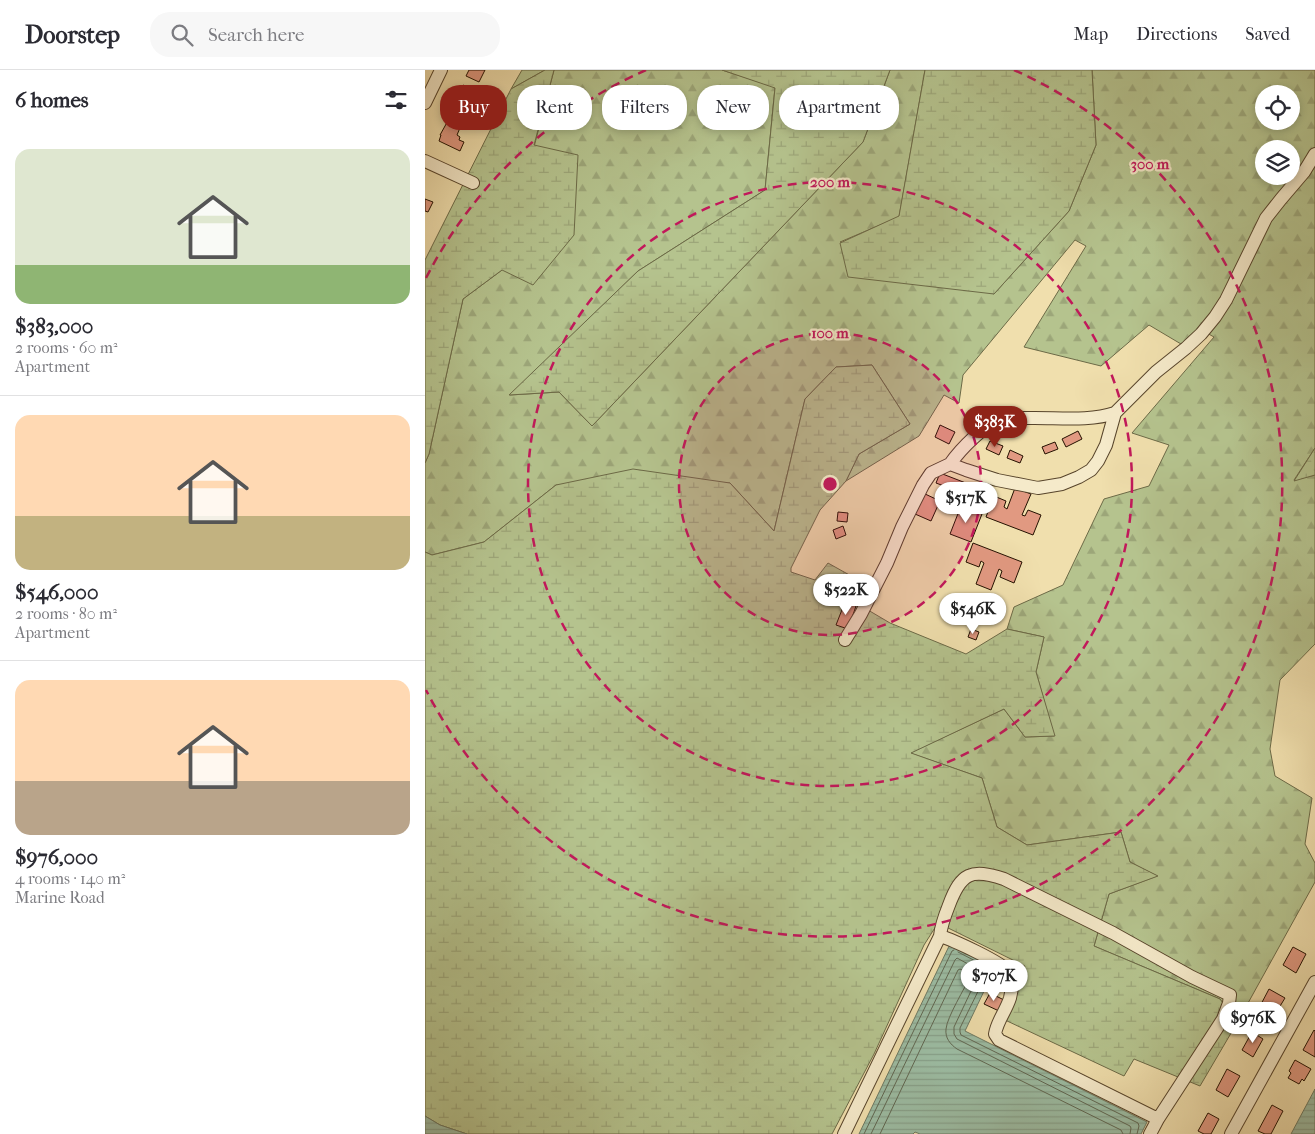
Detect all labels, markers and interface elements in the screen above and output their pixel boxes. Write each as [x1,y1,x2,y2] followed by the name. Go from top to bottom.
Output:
[150,12,500,57] search box
[25,21,120,49] text: Doorstep
[168,21,196,49] icon: search
[208,24,304,46] text: Search here
[1074,24,1108,45] text: Map
[1136,24,1217,45] text: Directions
[1245,24,1290,45] text: Saved
[440,85,507,130] chip: Buy
[517,85,592,130] chip: Rent
[602,85,687,130] chip: Filters
[697,85,769,130] chip: New
[779,85,899,130] chip: Apartment
[1255,85,1300,185] map controls
[1255,85,1300,130] button: locate
[382,86,410,114] icon: filters
[15,88,89,112] text: 6 homes
[1255,140,1300,185] button: layers
[1131,155,1170,173] text: 300 m
[810,173,850,191] text: 200 m
[168,182,258,272] icon: home
[15,314,93,338] text: $383,000
[811,324,849,342] text: 100 m
[15,338,118,357] text: 2 rooms · 60 m²
[15,357,90,376] text: Apartment
[960,406,1030,448] pin: $383K
[974,412,1016,431] text: $383K
[168,447,258,537] icon: home
[821,475,839,493] centre of rings
[931,482,1001,524] pin: $517K
[946,488,986,507] text: $517K
[811,574,881,616] pin: $522K
[15,580,99,604] text: $546,000
[824,580,868,599] text: $522K
[938,592,1008,635] pin: $546K
[950,599,996,618] text: $546K
[15,604,117,623] text: 2 rooms · 80 m²
[15,623,90,642] text: Apartment
[168,712,258,802] icon: home
[15,845,98,869] text: $976,000
[15,869,125,888] text: 4 rooms · 140 m²
[15,888,105,907] text: Marine Road
[959,960,1029,1002] pin: $707K
[972,966,1016,985] text: $707K
[1218,1002,1288,1044] pin: $976K
[1230,1008,1276,1027] text: $976K

